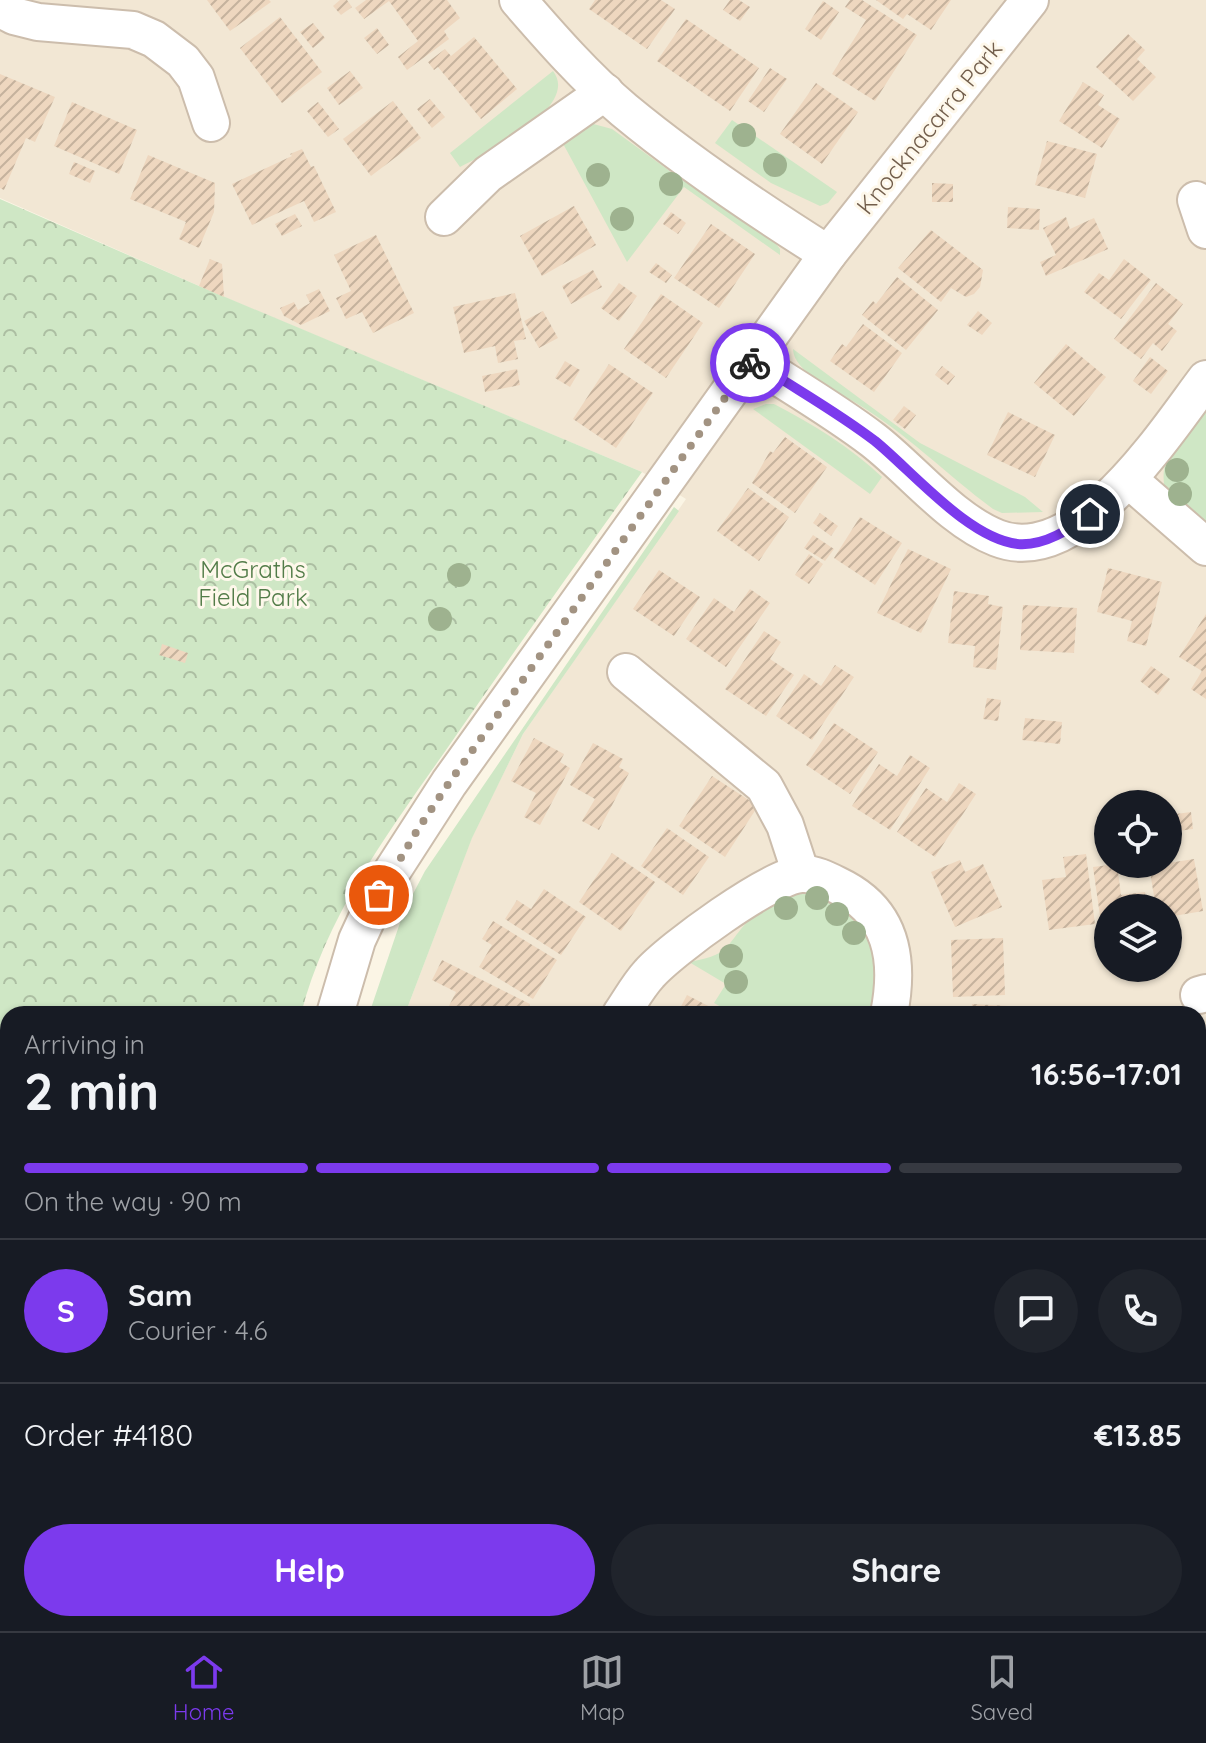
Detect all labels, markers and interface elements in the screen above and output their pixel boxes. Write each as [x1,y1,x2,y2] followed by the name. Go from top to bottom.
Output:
[850,34,1008,220] street label: Knocknacarra Park
[710,323,790,403] courier
[728,341,772,385] icon: bike
[1056,480,1124,548] pin
[1068,492,1112,536] icon: home
[198,554,308,612] park label: McGraths Field Park
[1094,790,1182,982] map controls
[1094,790,1182,878] button: locate
[345,861,413,929] pin
[357,873,401,917] icon: bag
[1094,894,1182,982] button: layers
[24,1028,145,1061] text: Arriving in
[1031,1055,1182,1093] text: 16:56–17:01
[24,1058,159,1123] text: 2 min
[24,1185,242,1218] text: On the way · 90 m
[994,1269,1078,1353] button: chat
[1098,1269,1182,1353] button: phone
[128,1276,192,1314] text: Sam
[57,1292,75,1330] text: S
[128,1314,267,1347] text: Courier · 4.6
[24,1416,193,1454] text: Order #4180
[1094,1416,1182,1454] text: €13.85
[24,1524,595,1616] button: Help
[611,1524,1182,1616] button: Share
[173,1650,234,1726] tab: Home
[580,1650,625,1726] tab: Map
[970,1650,1033,1726] tab: Saved

